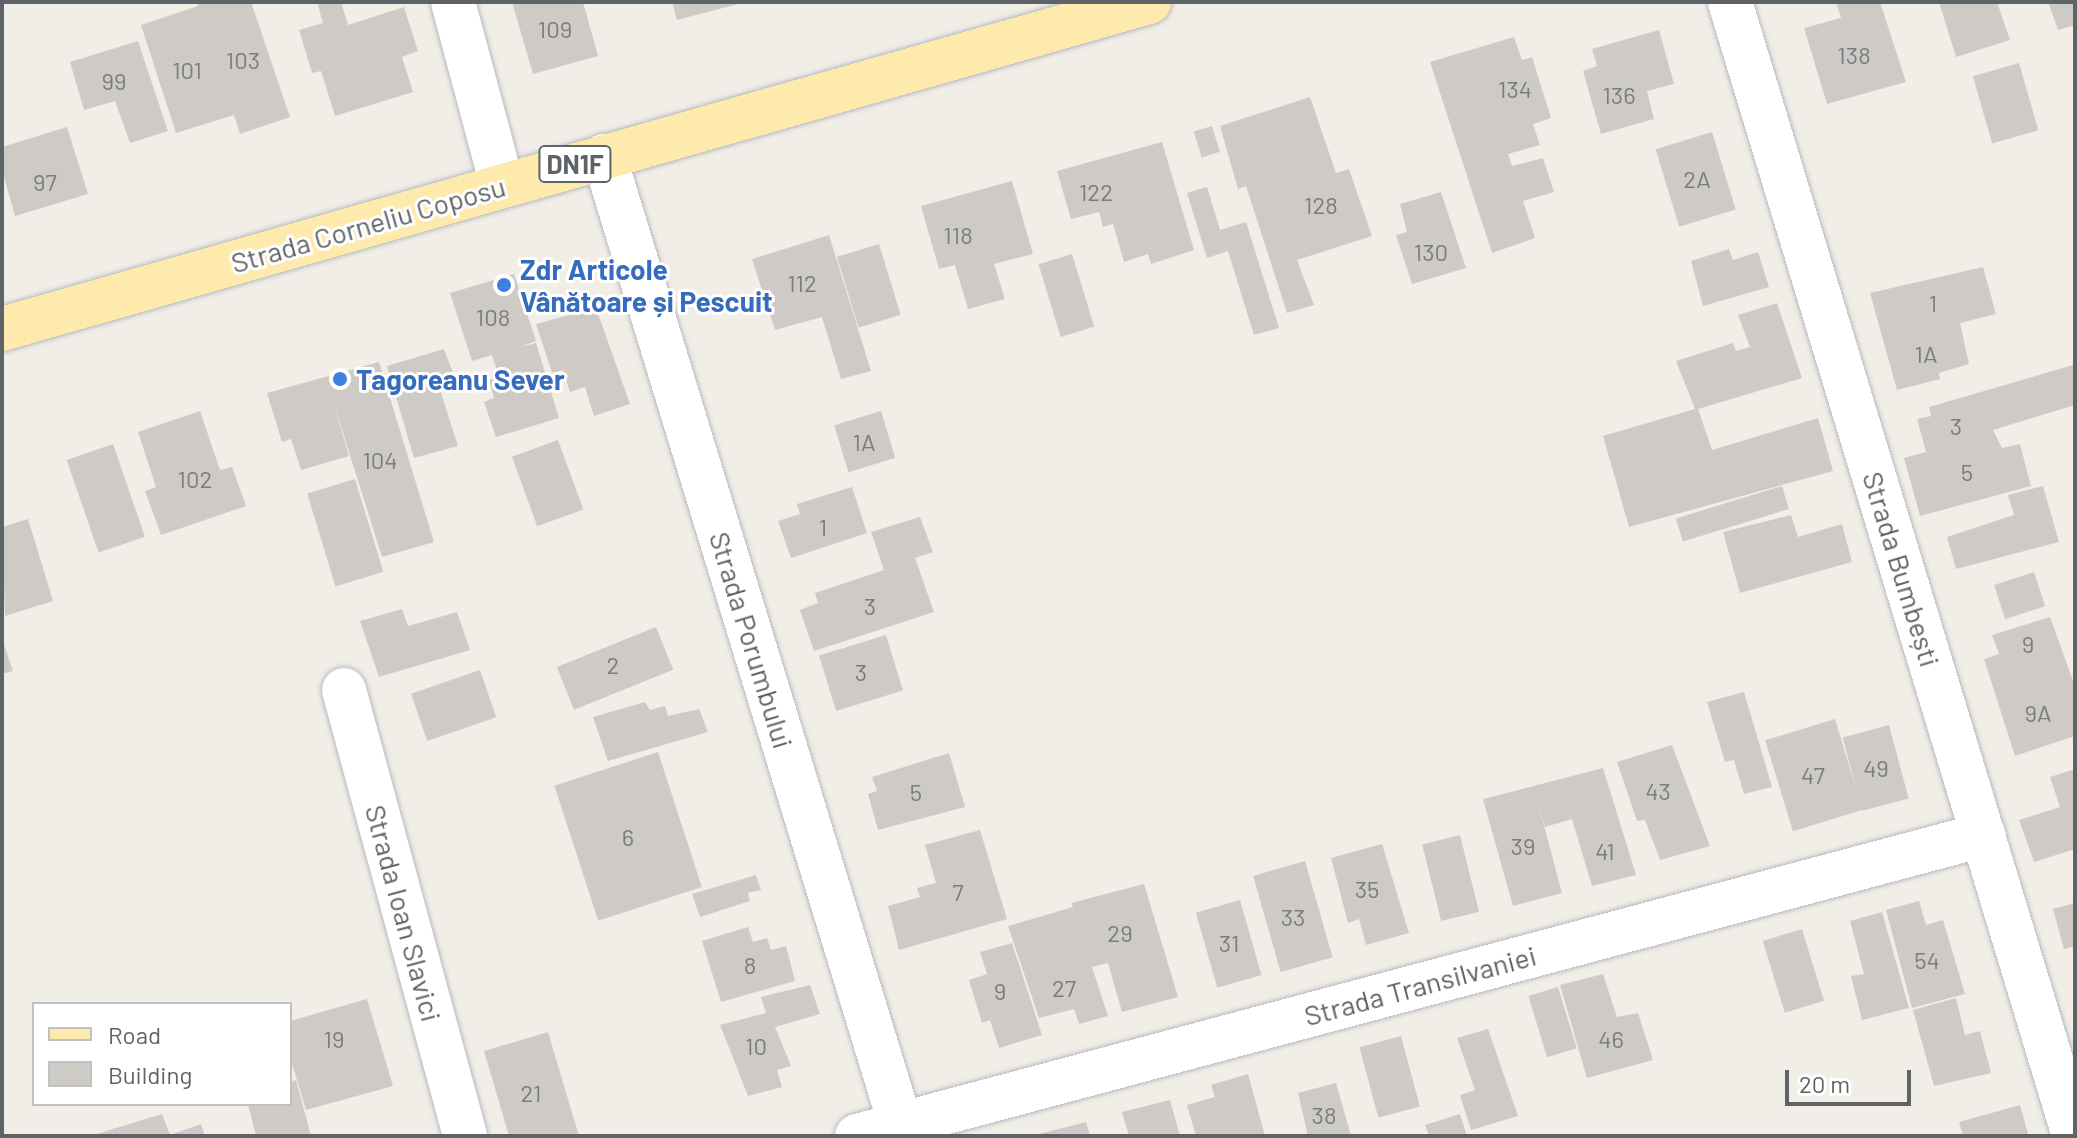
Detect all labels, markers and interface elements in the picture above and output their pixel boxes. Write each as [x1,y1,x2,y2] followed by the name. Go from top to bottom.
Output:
[538,15,572,43] house number: 109
[1837,41,1871,69] house number: 138
[226,46,260,74] house number: 103
[172,56,202,84] house number: 101
[101,67,127,95] house number: 99
[1498,75,1532,103] house number: 134
[1602,81,1636,109] house number: 136
[537,142,613,186] road number: DN1F
[1683,165,1711,193] house number: 2A
[33,168,57,196] house number: 97
[227,169,509,279] street label: Strada Corneliu Coposu
[1079,178,1113,206] house number: 122
[1304,191,1338,219] house number: 128
[943,221,973,249] house number: 118
[1414,238,1448,266] house number: 130
[520,252,773,318] place label: Zdr Articole Vânătoare și Pescuit
[787,269,817,297] house number: 112
[495,276,513,294] marker: Zdr Articole Vânătoare și Pescuit
[1929,289,1937,317] house number: 1
[476,303,510,331] house number: 108
[1915,340,1937,368] house number: 1A
[356,362,565,396] place label: Tagoreanu Sever
[331,370,349,388] marker: Tagoreanu Sever
[1950,412,1962,440] house number: 3
[853,428,875,456] house number: 1A
[362,446,398,474] house number: 104
[1961,458,1973,486] house number: 5
[178,465,212,493] house number: 102
[1856,467,1948,671] street label: Strada Bumbești
[819,513,827,541] house number: 1
[703,528,801,752] street label: Strada Porumbului
[864,592,876,620] house number: 3
[2022,630,2034,658] house number: 9
[607,651,619,679] house number: 2
[855,658,867,686] house number: 3
[2024,699,2052,727] house number: 9A
[1863,754,1889,782] house number: 49
[1801,761,1825,789] house number: 47
[1645,777,1671,805] house number: 43
[910,778,922,806] house number: 5
[359,801,449,1025] street label: Strada Ioan Slavici
[622,823,634,851] house number: 6
[1511,832,1535,860] house number: 39
[1595,837,1615,865] house number: 41
[1355,875,1379,903] house number: 35
[952,878,964,906] house number: 7
[1281,903,1305,931] house number: 33
[1107,919,1133,947] house number: 29
[1219,929,1239,957] house number: 31
[1300,938,1540,1032] street label: Strada Transilvaniei
[1914,946,1940,974] house number: 54
[744,951,756,979] house number: 8
[1052,974,1076,1002] house number: 27
[994,977,1006,1005] house number: 9
[32,1002,292,1106] legend
[108,1020,161,1049] text: Road
[324,1025,344,1053] house number: 19
[1598,1025,1624,1053] house number: 46
[745,1032,767,1060] house number: 10
[1789,1054,1915,1104] scale bar
[108,1060,192,1089] text: Building
[1799,1069,1850,1098] text: 20 m
[521,1079,541,1107] house number: 21
[1312,1101,1336,1129] house number: 38

